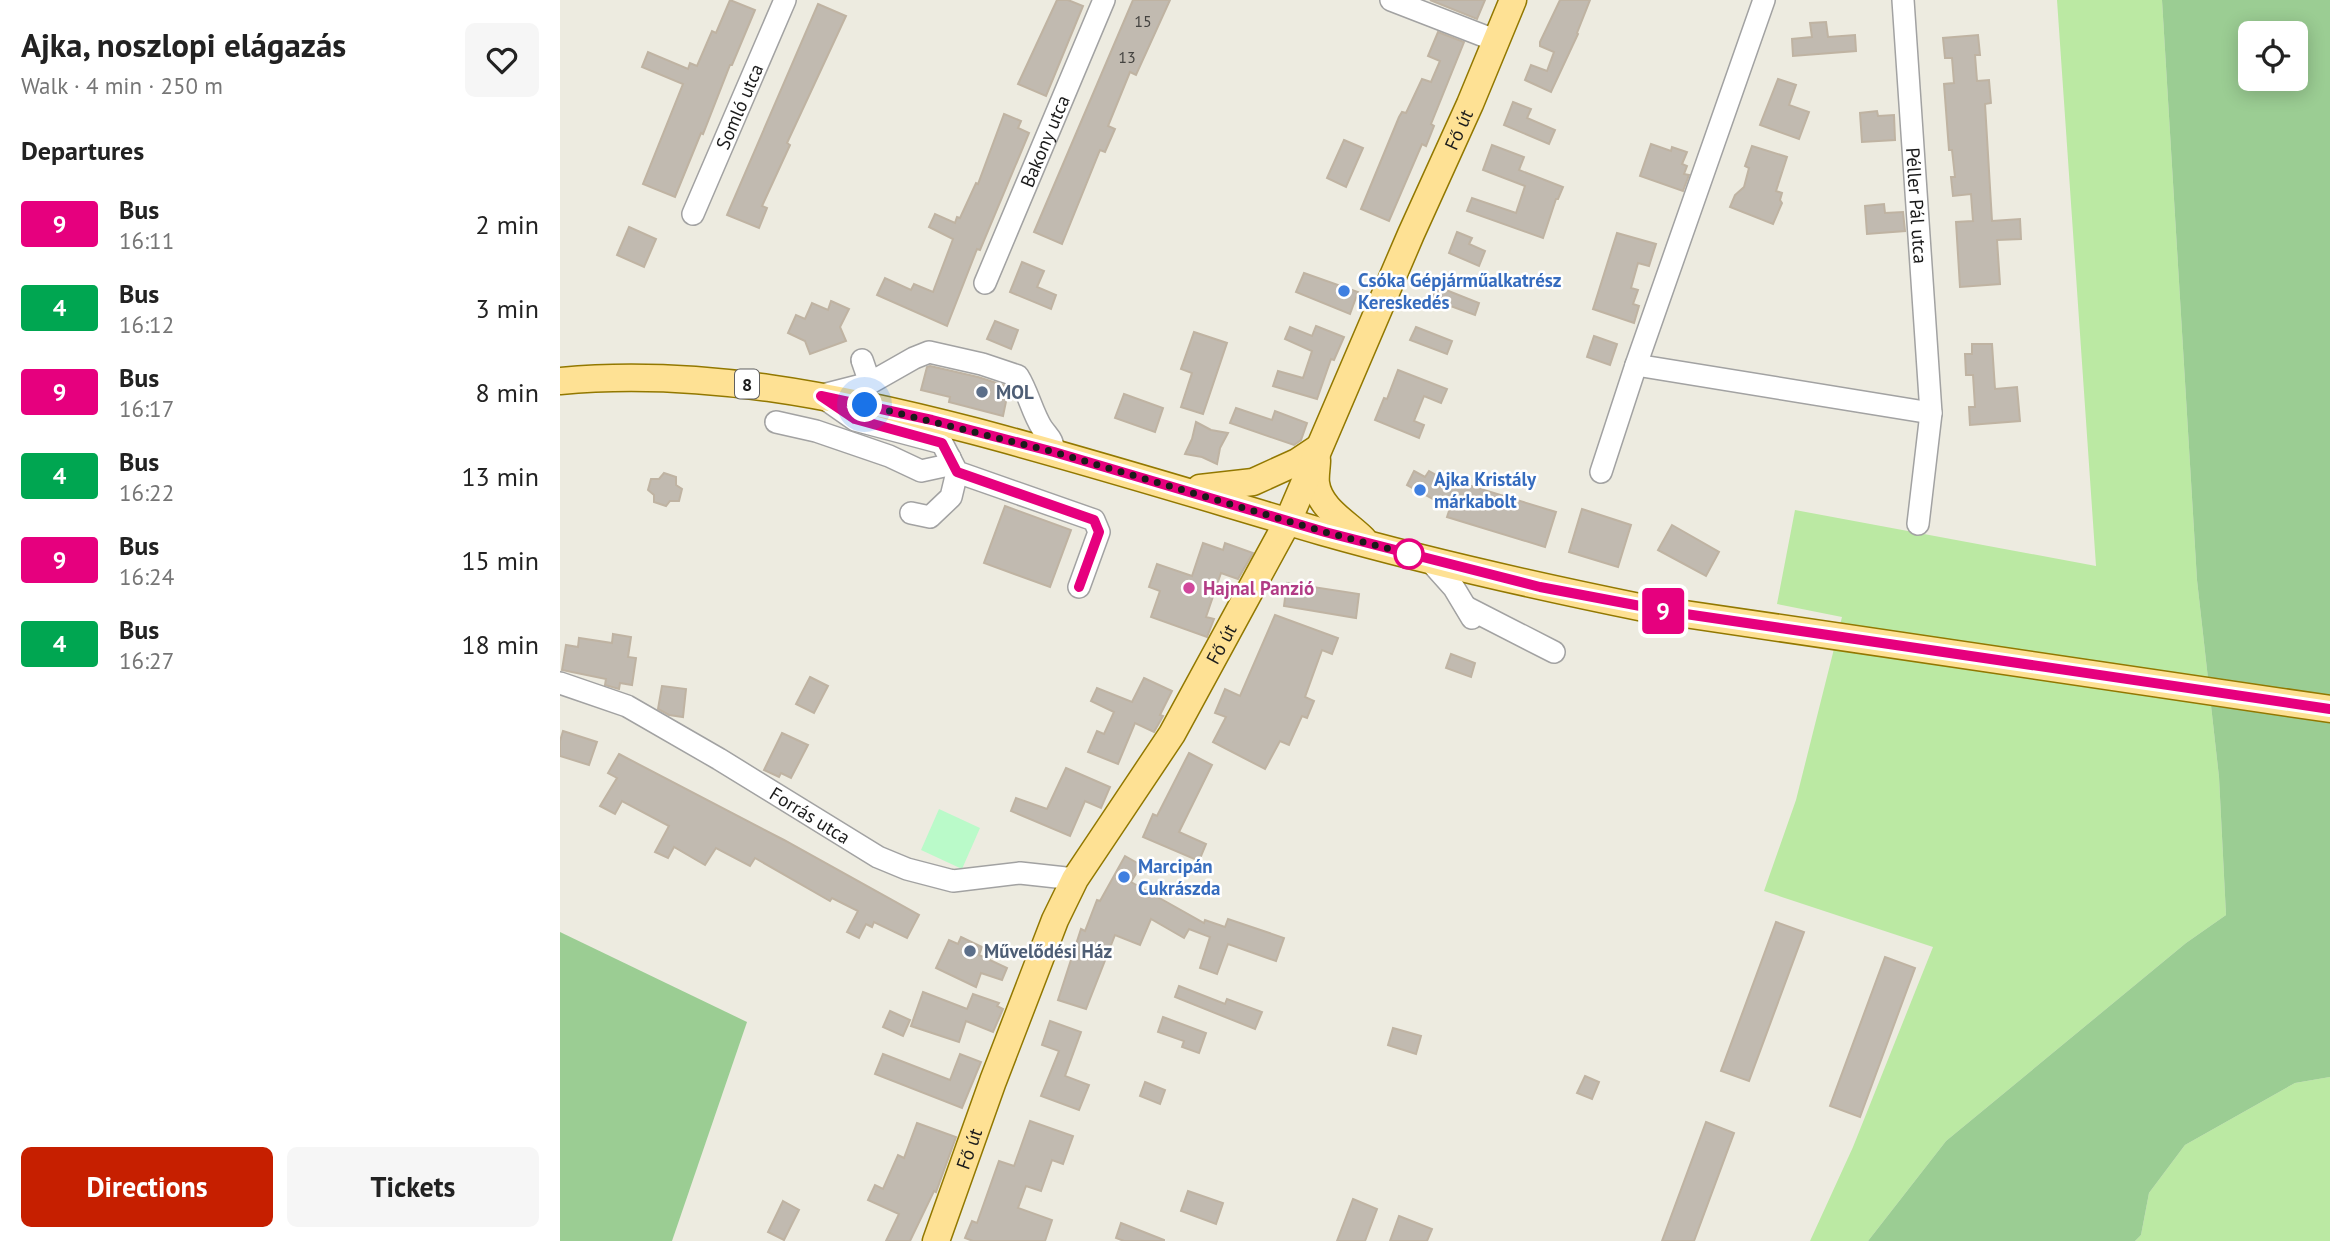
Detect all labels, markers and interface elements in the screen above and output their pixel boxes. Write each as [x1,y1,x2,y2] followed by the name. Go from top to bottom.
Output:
[1134,11,1152,31] house number: 15
[2238,21,2308,91] map controls
[2238,21,2308,91] button: locate
[21,23,346,66] text: Ajka, noszlopi elágazás
[465,23,539,97] button: heart
[1118,47,1136,67] house number: 13
[710,60,768,153] street label: Somló utca
[21,71,223,100] text: Walk · 4 min · 250 m
[1015,91,1075,191] street label: Bakony utca
[1439,105,1478,153] street label: Fő út
[21,134,144,167] text: Departures
[1901,147,1933,264] street label: Péller Pál utca
[119,193,159,226] text: Bus
[53,208,66,239] text: 9
[476,208,539,241] text: 2 min
[119,226,174,255] text: 16:11
[1358,268,1562,314] place label: Csóka Gépjárműalkatrész Kereskedés
[119,277,159,310] text: Bus
[1336,283,1352,299] marker: Csóka Gépjárműalkatrész Kereskedés
[53,292,66,323] text: 4
[476,292,539,325] text: 3 min
[119,310,174,339] text: 16:12
[119,361,159,394] text: Bus
[735,370,759,398] road number: 8
[53,376,66,407] text: 9
[476,376,539,409] text: 8 min
[996,380,1034,404] place label: MOL
[974,384,990,400] marker: MOL
[847,387,882,422] your location
[119,394,174,423] text: 16:17
[119,445,159,478] text: Bus
[53,460,66,491] text: 4
[461,460,539,493] text: 13 min
[1434,467,1537,513] place label: Ajka Kristály márkabolt
[119,478,174,507] text: 16:22
[1412,482,1428,498] marker: Ajka Kristály márkabolt
[119,529,159,562] text: Bus
[1394,539,1424,569] unlabelled marker
[53,544,66,575] text: 9
[461,544,539,577] text: 15 min
[119,562,174,591] text: 16:24
[1203,576,1314,600] place label: Hajnal Panzió
[1181,580,1197,596] marker: Hajnal Panzió
[1640,588,1686,634] line badge: 9
[1656,595,1670,626] text: 9
[119,613,159,646] text: Bus
[1201,619,1242,668] street label: Fő út
[53,628,66,659] text: 4
[461,628,539,661] text: 18 min
[119,646,174,675] text: 16:27
[765,781,855,849] street label: Forrás utca
[1138,854,1220,900] place label: Marcipán Cukrászda
[1116,869,1132,885] marker: Marcipán Cukrászda
[984,939,1112,963] place label: Művelődési Ház
[962,943,978,959] marker: Művelődési Ház
[951,1124,987,1172] street label: Fő út
[21,1147,273,1227] button: Directions
[287,1147,539,1227] button: Tickets

